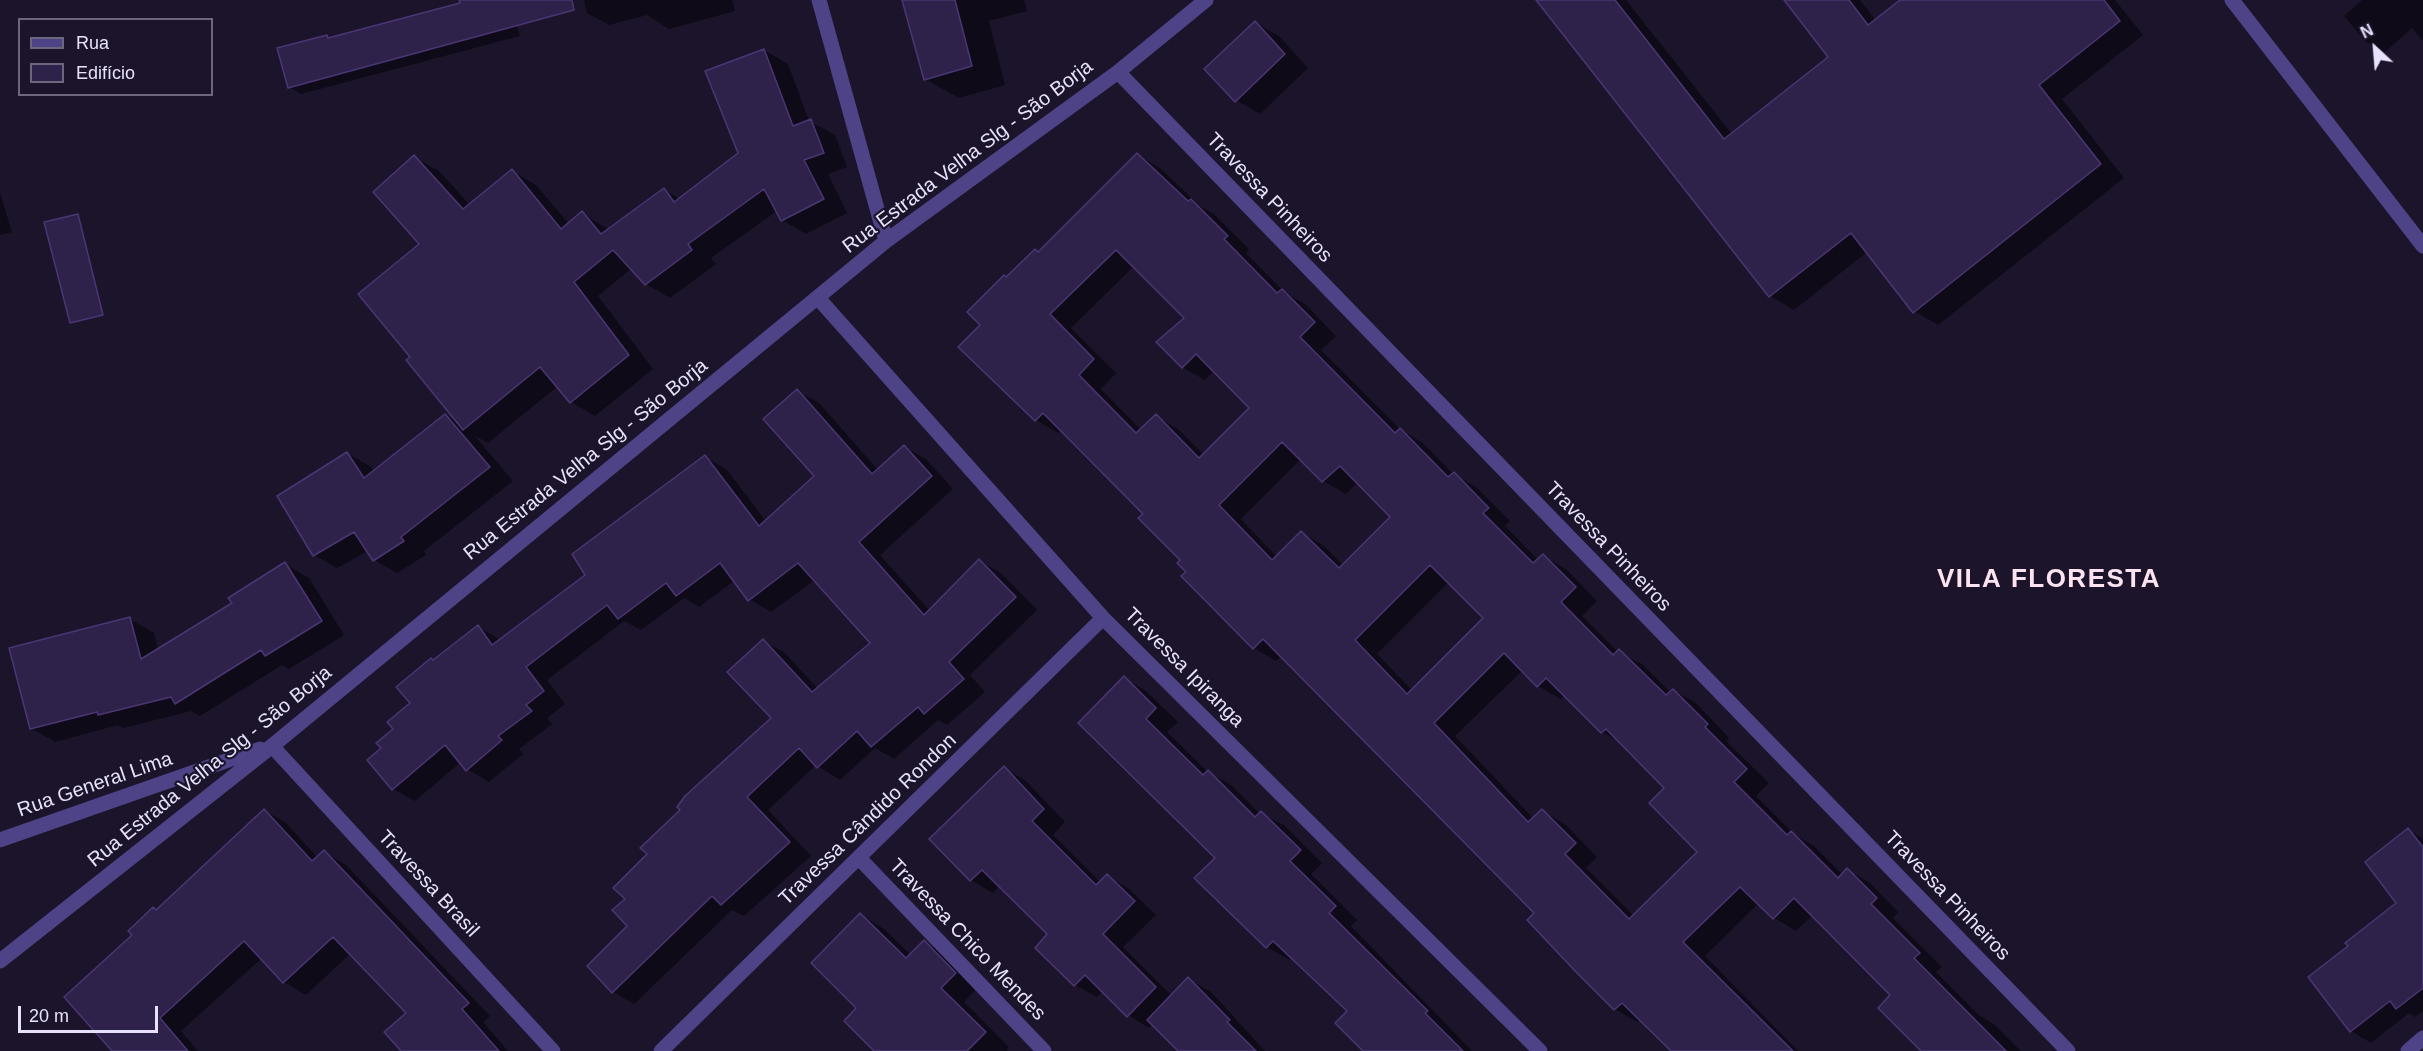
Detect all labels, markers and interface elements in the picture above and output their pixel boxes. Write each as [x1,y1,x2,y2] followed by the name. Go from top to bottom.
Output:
[18,18,213,96] legend
[2345,18,2405,78] north arrow
[2358,21,2376,42] text: N
[76,33,109,53] text: Rua
[838,55,1098,259] street label: Rua Estrada Velha Slg - São Borja
[76,63,135,83] text: Edifício
[1201,128,1337,268] street label: Travessa Pinheiros
[459,354,713,566] street label: Rua Estrada Velha Slg - São Borja
[1540,477,1676,617] street label: Travessa Pinheiros
[1937,564,2161,596] district label: VILA FLORESTA
[1119,603,1249,733] street label: Travessa Ipiranga
[83,661,337,873] street label: Rua Estrada Velha Slg - São Borja
[774,729,962,911] street label: Travessa Cândido Rondon
[14,747,176,823] street label: Rua General Lima
[372,826,484,942] street label: Travessa Brasil
[1879,826,2015,966] street label: Travessa Pinheiros
[884,854,1050,1026] street label: Travessa Chico Mendes
[21,994,160,1032] scale bar
[29,1006,69,1026] text: 20 m

